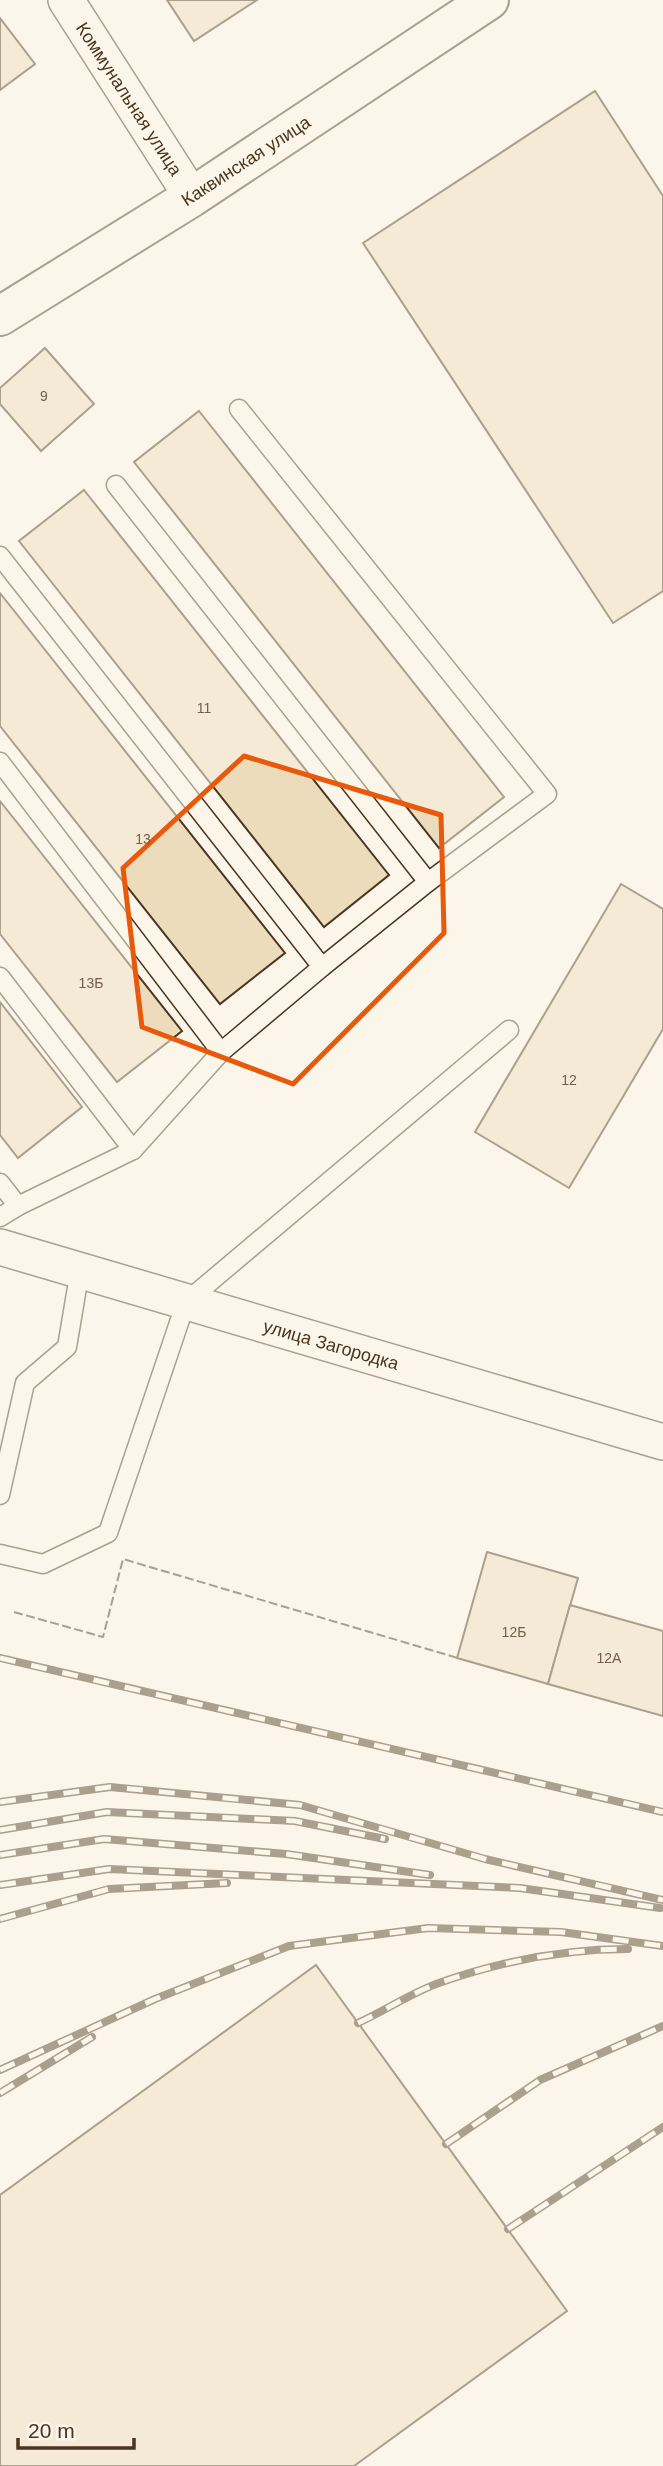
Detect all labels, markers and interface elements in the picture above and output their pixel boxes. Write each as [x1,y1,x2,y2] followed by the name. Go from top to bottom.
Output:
[72,19,187,180] street label: Коммунальная улица
[178,111,315,210] street label: Каквинская улица
[40,388,48,404] house number: 9
[197,700,211,716] house number: 11
[135,831,151,847] house number: 13
[79,975,103,991] house number: 13Б
[561,1072,577,1088] house number: 12
[261,1316,402,1374] street label: улица Загородка
[502,1624,526,1640] house number: 12Б
[597,1650,622,1666] house number: 12А
[18,2406,133,2450] scale bar
[28,2419,75,2442] text: 20 m

